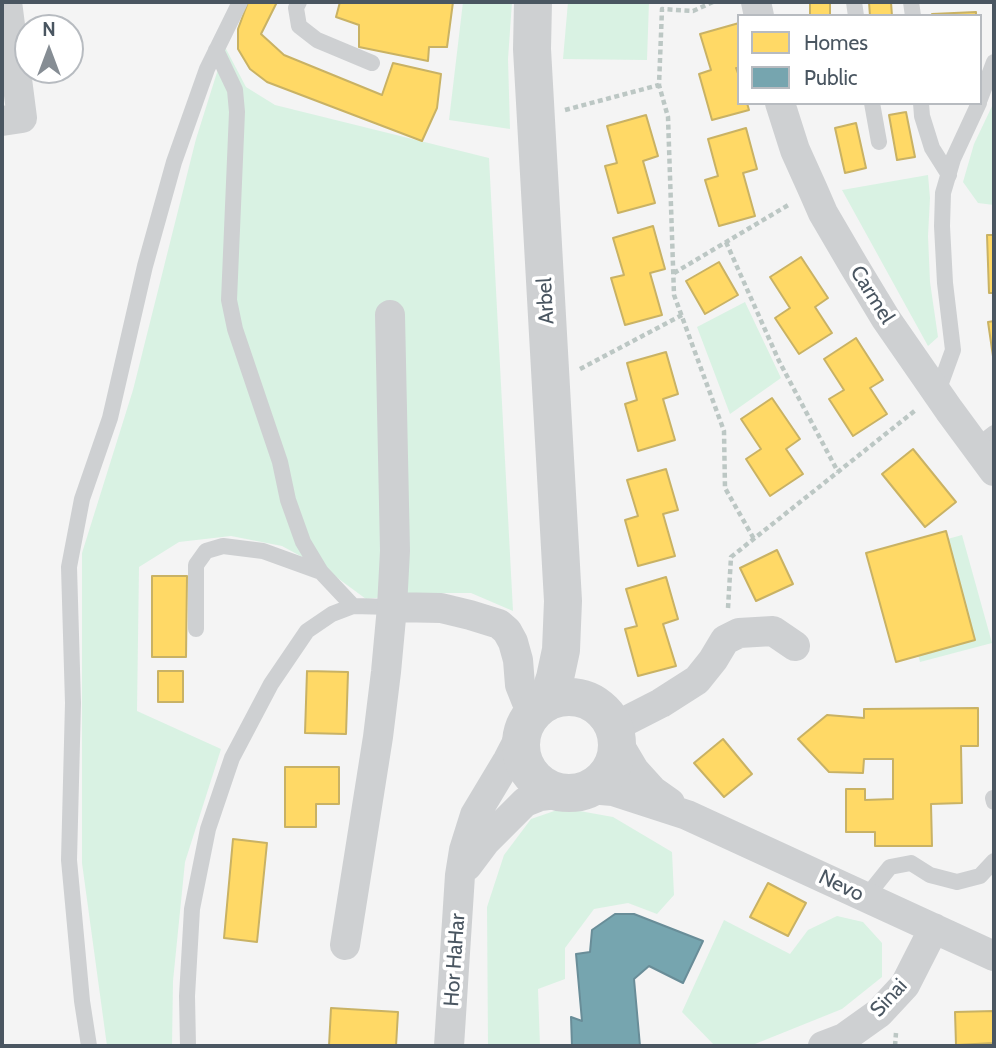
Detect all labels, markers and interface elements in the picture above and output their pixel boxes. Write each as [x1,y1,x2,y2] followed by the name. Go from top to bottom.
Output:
[14,14,84,84] north arrow
[737,14,982,105] legend
[42,18,56,41] text: N
[804,30,868,55] text: Homes
[804,65,858,90] text: Public
[844,261,900,329] street label: Carmel
[532,277,560,325] street label: Arbel
[814,865,868,907] street label: Nevo
[439,913,471,1007] street label: Hor HaHar
[865,974,913,1022] street label: Sinai

